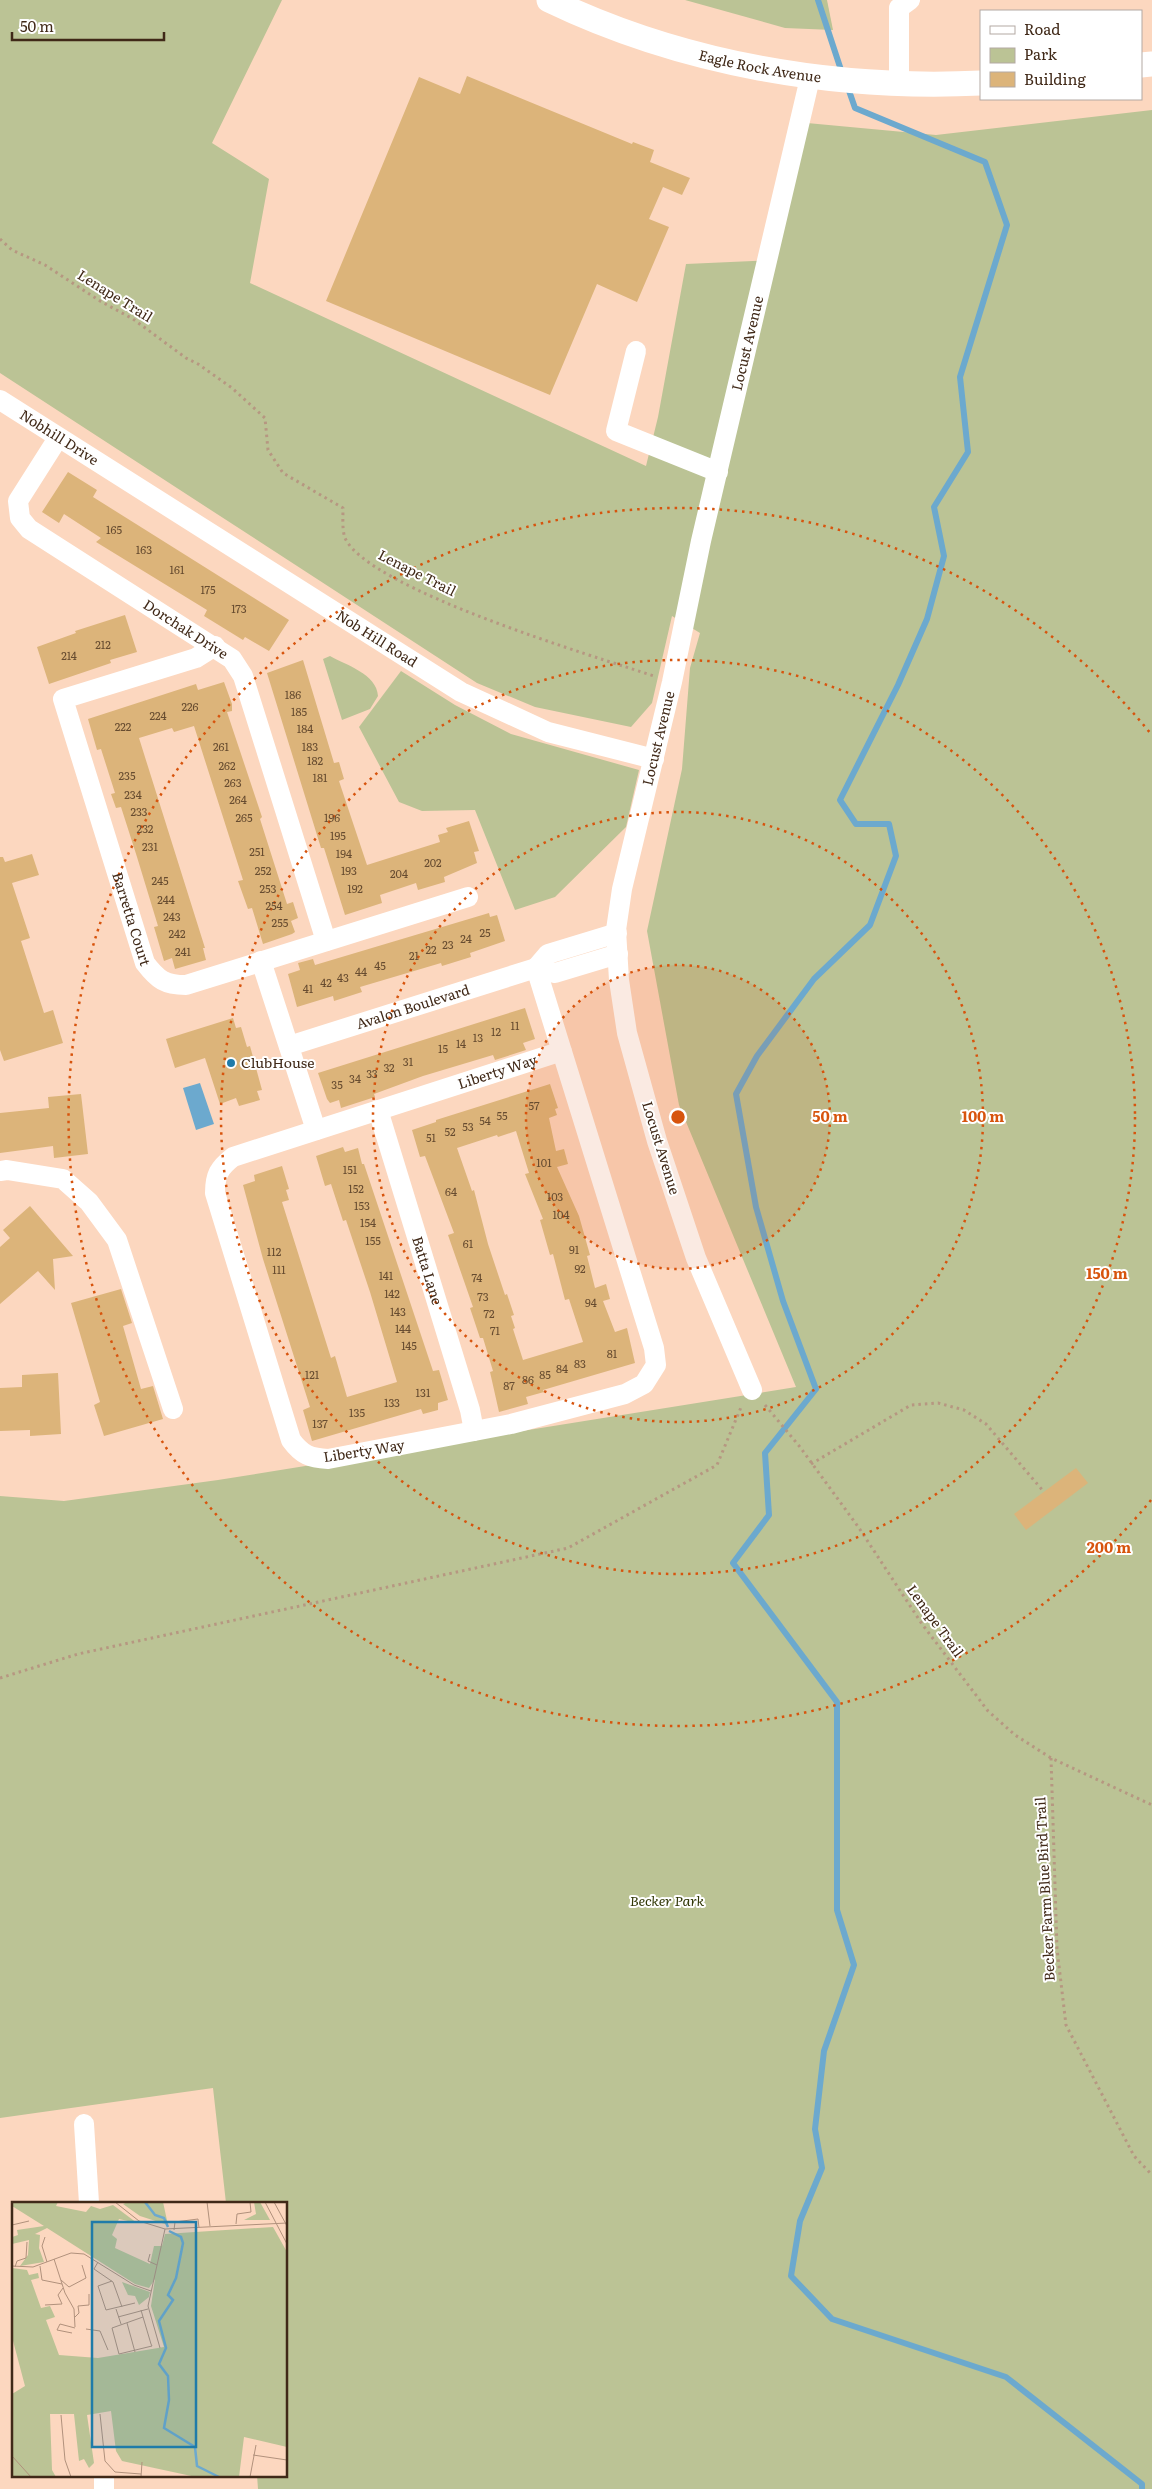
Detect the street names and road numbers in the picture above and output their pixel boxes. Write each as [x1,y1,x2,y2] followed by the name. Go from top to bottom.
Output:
[697,44,822,86] street label: Eagle Rock Avenue
[74,264,157,326] street label: Lenape Trail
[726,294,767,392] street label: Locust Avenue
[16,404,103,469] street label: Nobhill Drive
[375,544,460,600] street label: Lenape Trail
[140,594,233,663] street label: Dorchak Drive
[333,605,422,671] street label: Nob Hill Road
[636,689,679,787] street label: Locust Avenue
[108,869,156,969] street label: Barretta Court
[353,978,472,1033] street label: Avalon Boulevard
[455,1049,540,1093] street label: Liberty Way
[638,1099,686,1197] street label: Locust Avenue
[408,1234,448,1307] street label: Batta Lane
[322,1434,407,1466] street label: Liberty Way
[903,1580,969,1661] street label: Lenape Trail
[1029,1796,1059,1982] street label: Becker Farm Blue Bird Trail

